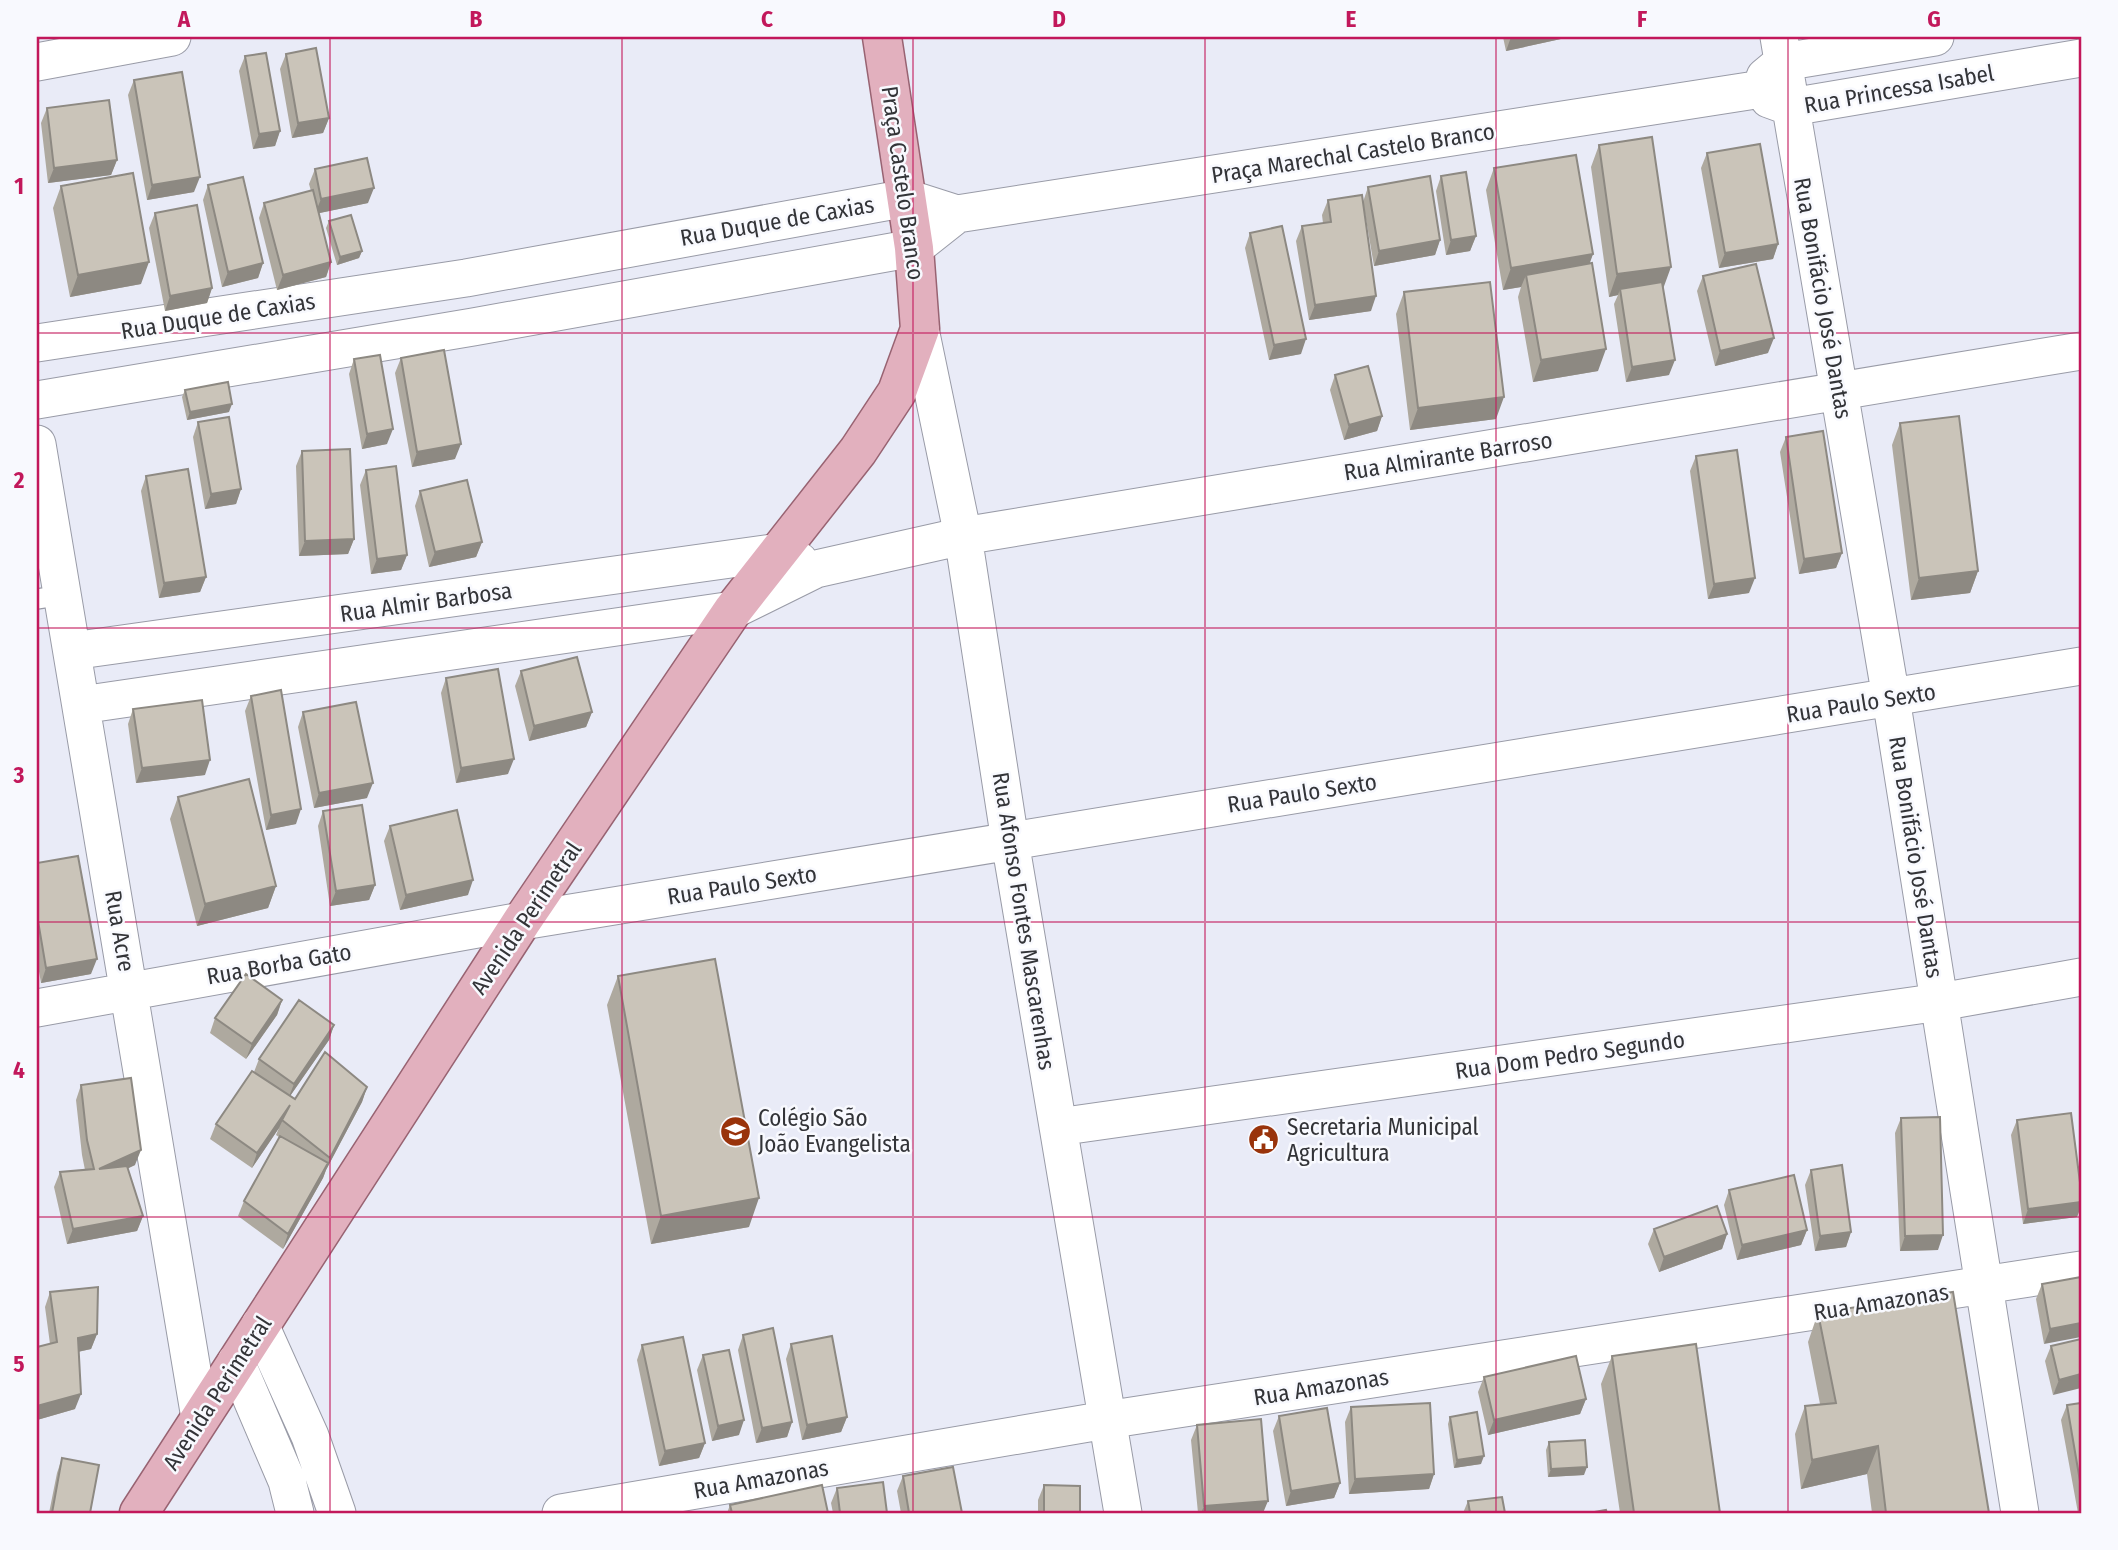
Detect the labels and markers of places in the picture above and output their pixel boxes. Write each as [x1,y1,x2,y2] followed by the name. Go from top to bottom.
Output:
[758,1104,911,1158] place label: Colégio São João Evangelista
[1287,1113,1479,1167] place label: Secretaria Municipal Agricultura
[718,1114,752,1148] school or university icon: Colégio São João Evangelista
[1247,1123,1281,1157] public building icon: Secretaria Municipal Agricultura

